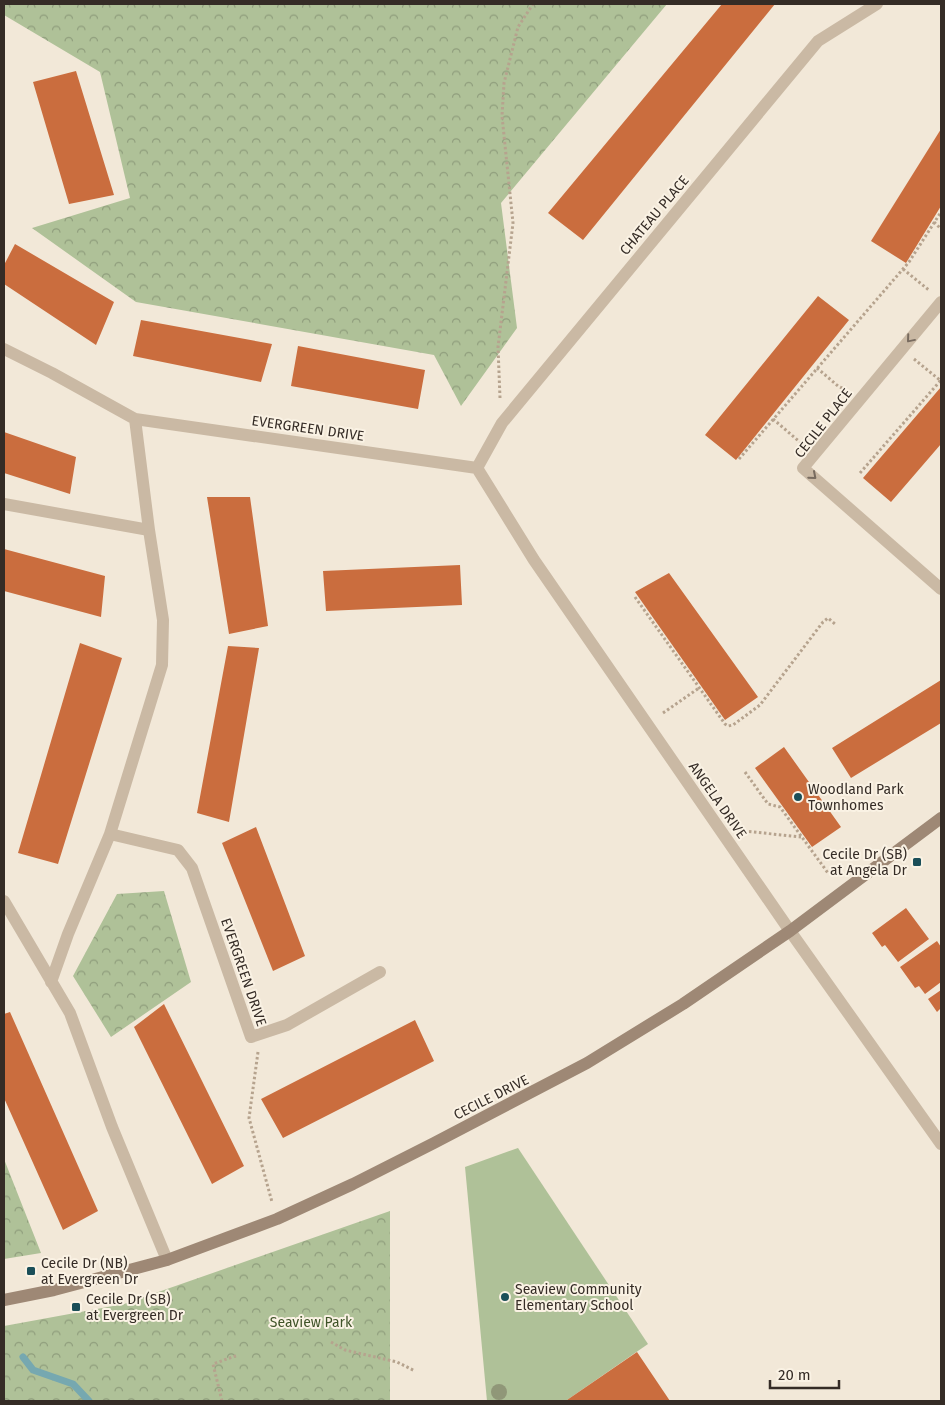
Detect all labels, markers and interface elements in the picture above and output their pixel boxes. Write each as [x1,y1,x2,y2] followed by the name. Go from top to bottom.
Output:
[616,172,693,259] street label: CHATEAU PLACE
[907,334,916,343] one-way arrow
[791,385,856,461] street label: CECILE PLACE
[251,412,365,445] street label: EVERGREEN DRIVE
[807,471,816,479] one-way arrow
[685,759,750,842] street label: ANGELA DRIVE
[808,781,904,814] place label: Woodland Park Townhomes
[792,791,804,803] marker: Woodland Park Townhomes
[822,846,908,879] place label: Cecile Dr (SB) at Angela Dr
[911,856,923,868] marker: Cecile Dr (SB) at Angela Dr
[217,916,270,1029] street label: EVERGREEN DRIVE
[451,1071,532,1124] street label: CECILE DRIVE
[41,1255,139,1288] place label: Cecile Dr (NB) at Evergreen Dr
[25,1265,37,1277] marker: Cecile Dr (NB) at Evergreen Dr
[515,1281,642,1314] place label: Seaview Community Elementary School
[86,1291,184,1324] place label: Cecile Dr (SB) at Evergreen Dr
[499,1291,511,1303] marker: Seaview Community Elementary School
[70,1301,82,1313] marker: Cecile Dr (SB) at Evergreen Dr
[270,1314,353,1331] park label: Seaview Park
[770,1358,839,1390] scale bar
[778,1366,811,1384] text: 20 m

